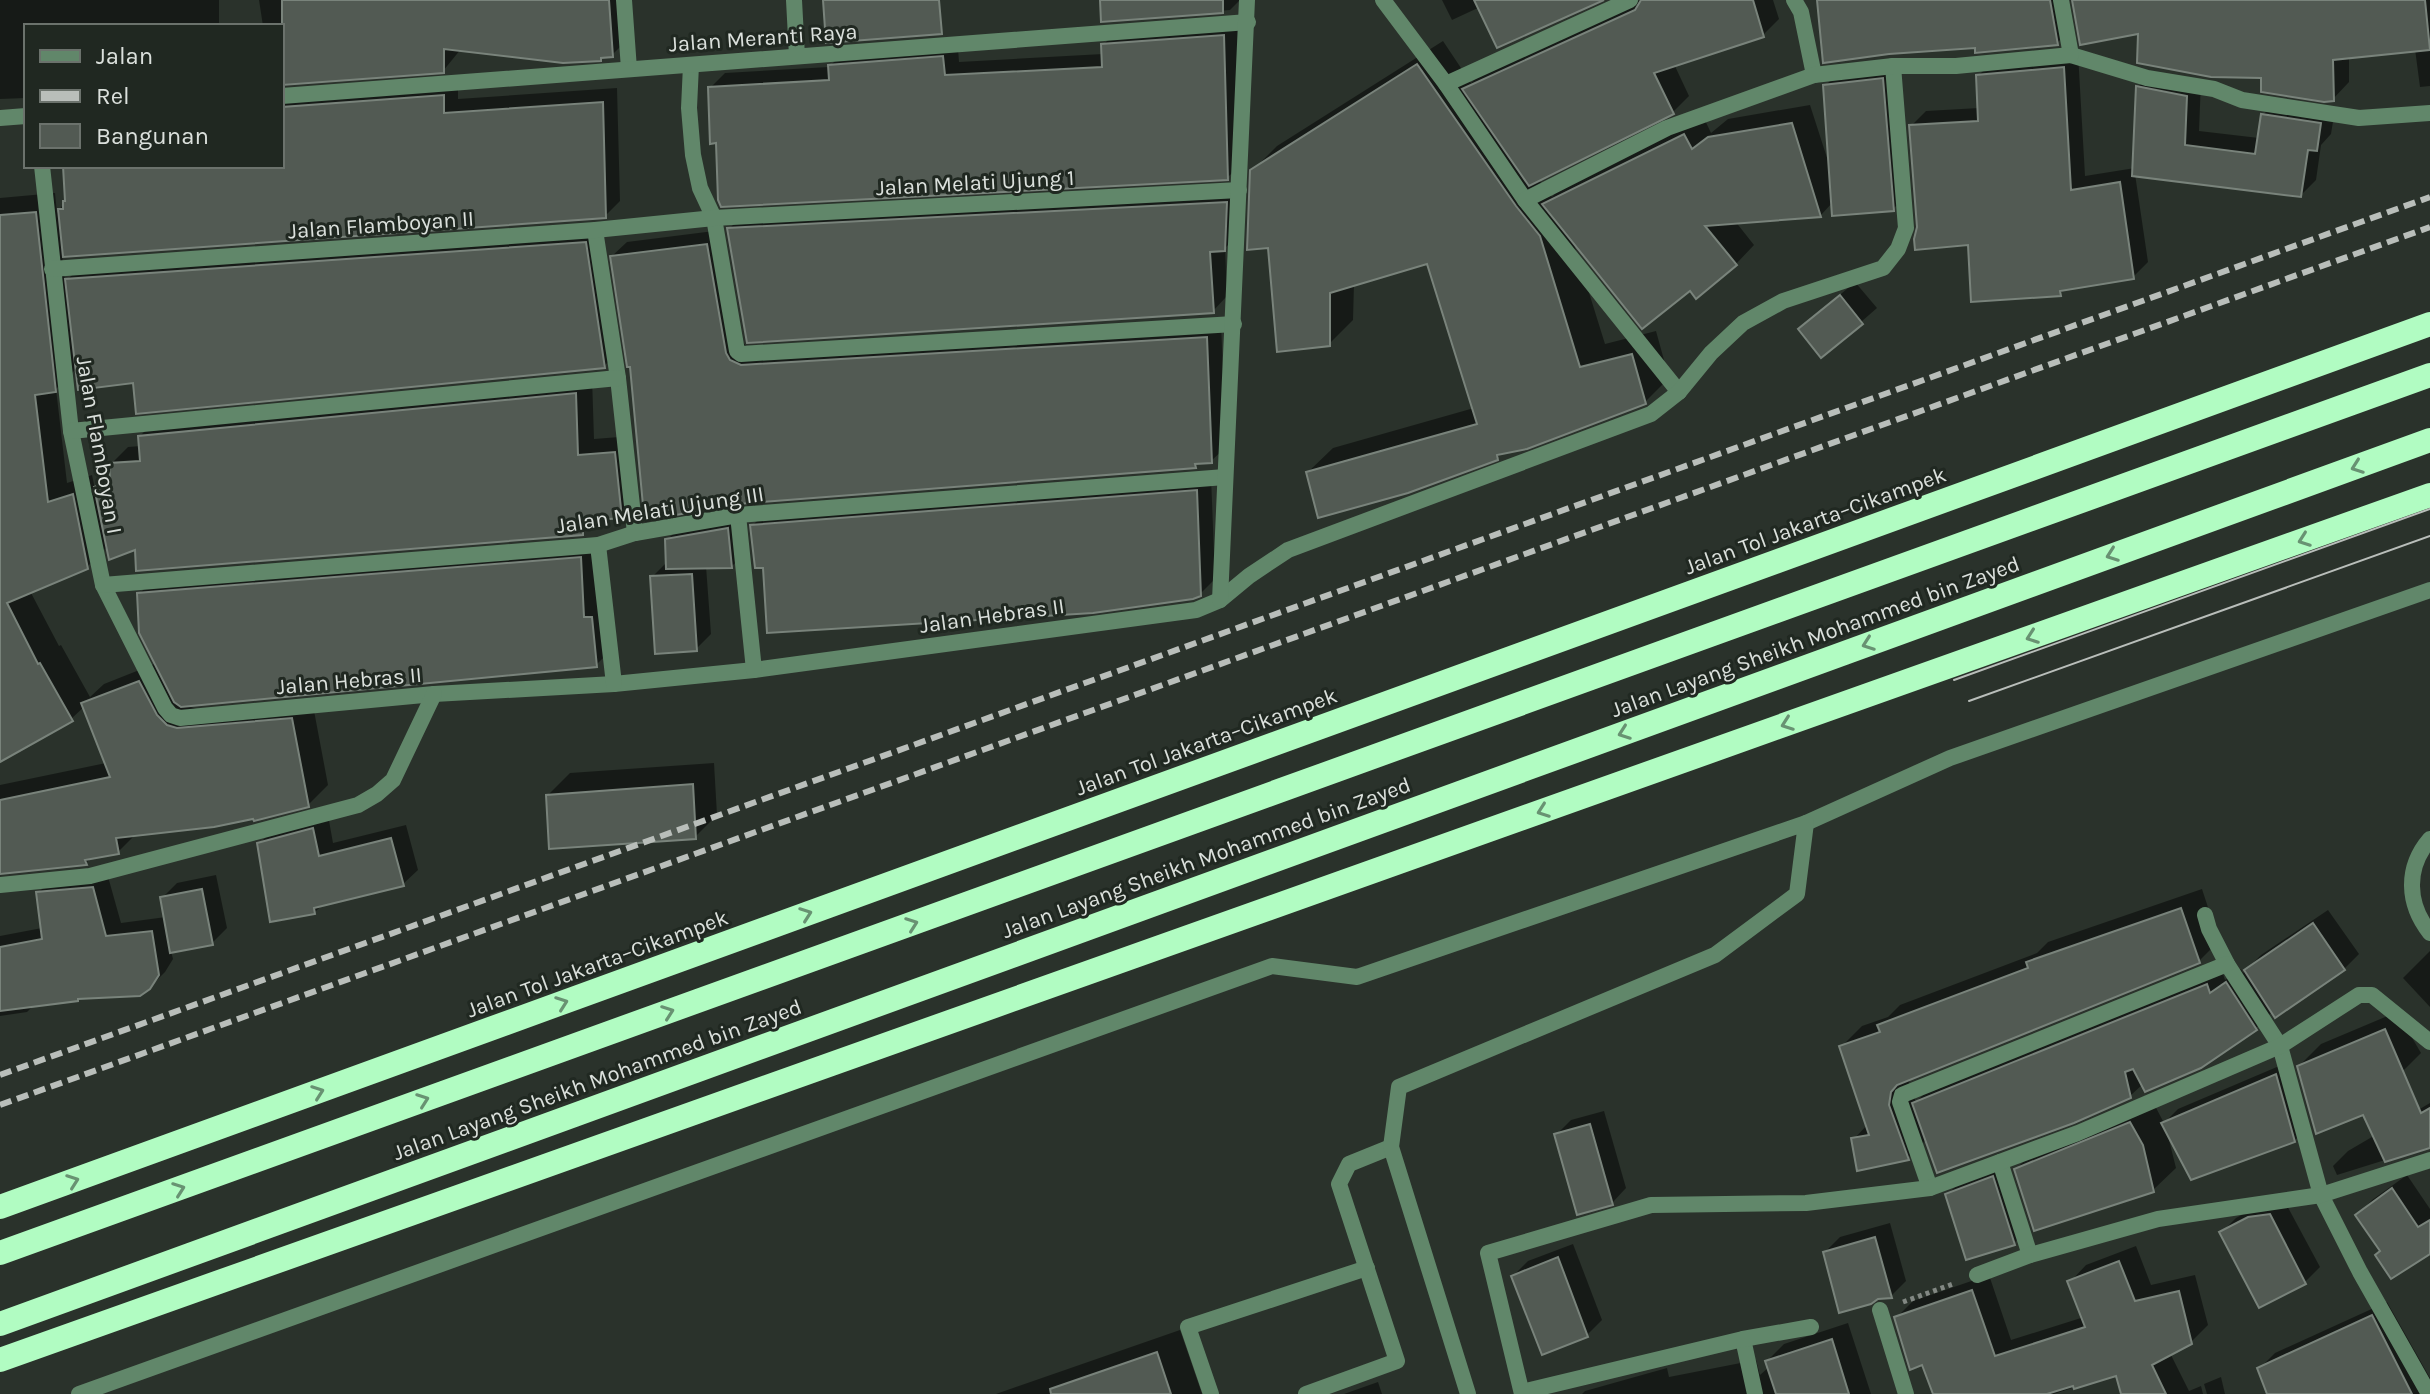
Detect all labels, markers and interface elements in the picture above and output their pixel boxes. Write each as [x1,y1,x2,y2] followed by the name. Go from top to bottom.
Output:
[668,18,858,58] street label: Jalan Meranti Raya
[24,24,284,168] legend
[96,42,153,70] text: Jalan
[96,82,130,110] text: Rel
[96,122,209,150] text: Bangunan
[875,165,1075,201] street label: Jalan Melati Ujung 1
[287,206,475,244] street label: Jalan Flamboyan II
[71,354,127,536] street label: Jalan Flamboyan I
[2351,457,2365,473] one-way arrow
[1681,461,1950,580] street label: Jalan Tol Jakarta–Cikampek
[554,481,766,539] street label: Jalan Melati Ujung III
[2298,531,2312,547] one-way arrow
[2106,546,2120,562] one-way arrow
[1607,551,2023,723] street label: Jalan Layang Sheikh Mohammed bin Zayed
[918,593,1066,639] street label: Jalan Hebras II
[2026,627,2040,644] one-way arrow
[1862,635,1876,651] one-way arrow
[275,662,423,700] street label: Jalan Hebras II
[1072,682,1341,801] street label: Jalan Tol Jakarta–Cikampek
[1781,714,1795,731] one-way arrow
[1618,723,1632,740] one-way arrow
[998,772,1414,944] street label: Jalan Layang Sheikh Mohammed bin Zayed
[1536,801,1550,818] one-way arrow
[463,904,732,1023] street label: Jalan Tol Jakarta–Cikampek
[799,907,813,924] one-way arrow
[904,917,918,933] one-way arrow
[389,994,805,1166] street label: Jalan Layang Sheikh Mohammed bin Zayed
[554,996,568,1013] one-way arrow
[660,1005,674,1022] one-way arrow
[310,1085,324,1102] one-way arrow
[415,1094,429,1110] one-way arrow
[65,1174,79,1191] one-way arrow
[171,1182,185,1199] one-way arrow

